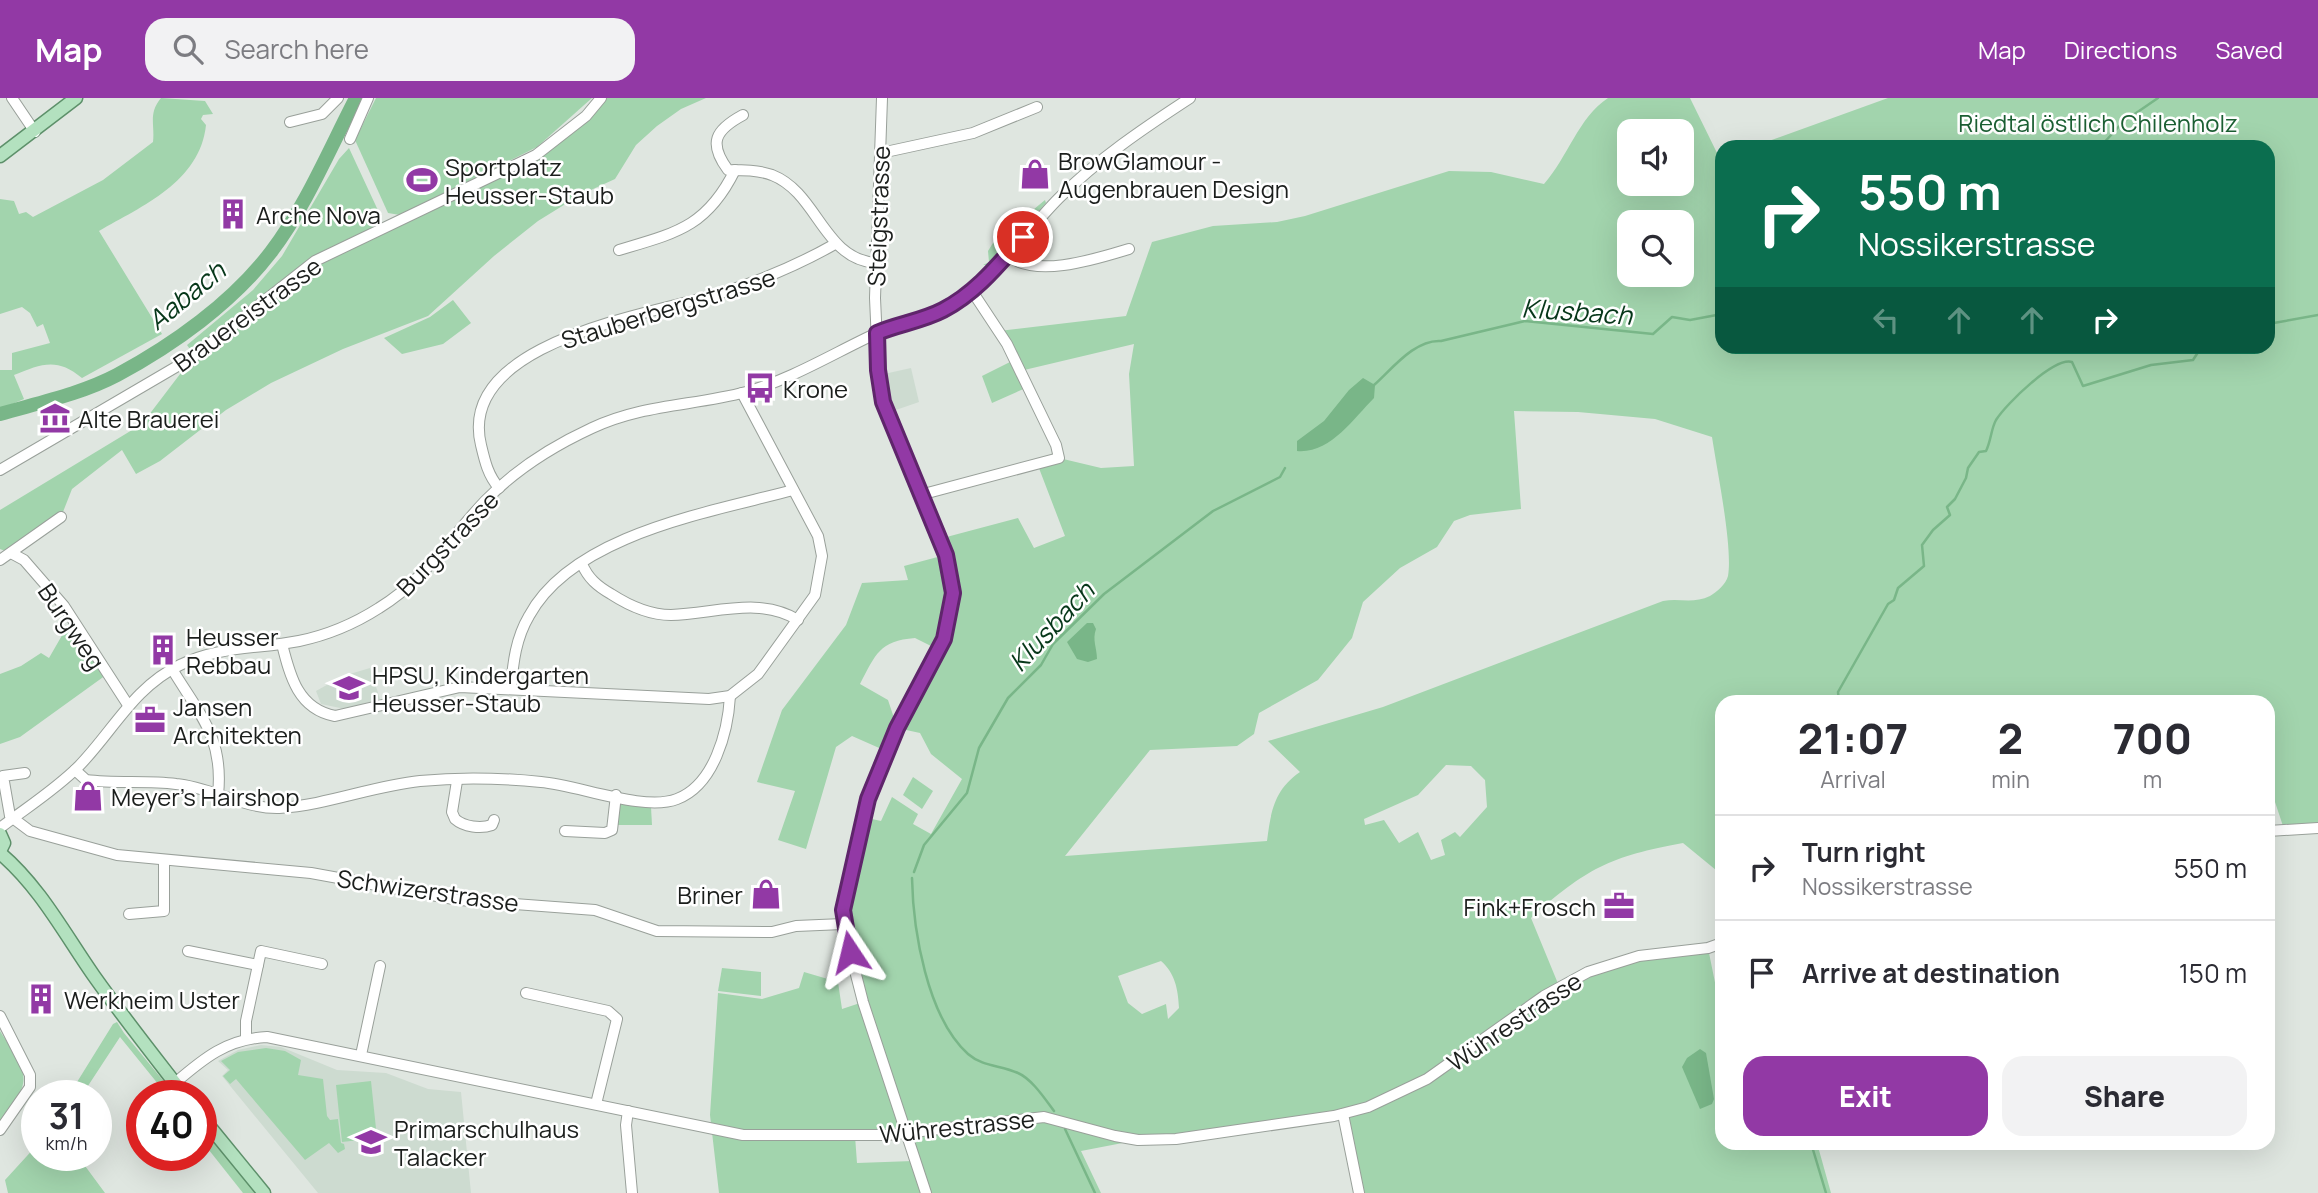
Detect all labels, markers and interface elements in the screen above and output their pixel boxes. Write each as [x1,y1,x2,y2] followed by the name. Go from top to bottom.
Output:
[145,18,635,81] search box
[35,27,103,72] text: Map
[169,30,207,68] icon: search
[225,31,369,67] text: Search here
[1978,33,2026,66] text: Map
[2064,33,2177,66] text: Directions
[2215,33,2283,66] text: Saved
[1958,106,2238,139] park label: Riedtal östlich Chilenholz
[1617,119,1694,287] map controls
[1617,119,1694,196] button: sound
[1058,144,1289,205] place label: BrowGlamour - Augenbrauen Design
[859,145,897,287] street label: Steigstrasse
[445,150,614,211] place label: Sportplatz Heusser-Staub
[1018,157,1052,191] shop icon: BrowGlamour - Augenbrauen Design
[1858,158,2002,225] text: 550 m
[405,163,439,197] sports icon: Sportplatz Heusser-Staub
[1743,168,1834,259] icon: right
[216,197,250,231] building icon: Arche Nova
[256,198,381,231] place label: Arche Nova
[993,207,1053,267] pin
[1617,210,1694,287] button: search
[1004,218,1042,256] icon: arrive
[1858,222,2096,266] text: Nossikerstrasse
[166,249,328,379] street label: Brauereistrasse
[139,252,234,337] water label: Aabach
[557,260,779,356] street label: Stauberbergstrasse
[1521,289,1635,333] water label: Klusbach
[1867,301,1905,339] icon: left
[1940,301,1978,339] icon: ahead
[2013,301,2051,339] icon: ahead
[2086,301,2124,339] icon: right
[743,371,777,405] bus stop icon: Krone
[783,372,848,405] place label: Krone
[38,401,72,435] museum icon: Alte Brauerei
[78,402,219,435] place label: Alte Brauerei
[388,483,506,603] street label: Burgstrasse
[1000,572,1103,679] water label: Klusbach
[31,576,113,676] street label: Burgweg
[186,620,279,681] place label: Heusser Rebbau
[146,633,180,667] building icon: Heusser Rebbau
[372,658,589,719] place label: HPSU, Kindergarten Heusser-Staub
[332,671,366,705] school or university icon: HPSU, Kindergarten Heusser-Staub
[173,690,302,751] place label: Jansen Architekten
[133,703,167,737] office icon: Jansen Architekten
[1798,709,1908,767] text: 21:07
[1998,709,2023,767] text: 2
[2113,709,2192,767] text: 700
[1820,763,1886,795] text: Arrival
[1991,763,2030,795] text: min
[2143,763,2162,795] text: m
[71,779,105,813] shop icon: Meyer's Hairshop
[111,780,299,813] place label: Meyer's Hairshop
[1802,834,1926,870] text: Turn right
[1743,849,1781,887] icon: right
[2174,850,2247,886] text: 550 m
[335,861,521,919] street label: Schwizerstrasse
[1802,870,1973,902] text: Nossikerstrasse
[749,877,783,911] shop icon: Briner
[677,878,743,911] place label: Briner
[1602,889,1636,923] office icon: Fink+Frosch
[1464,890,1596,923] place label: Fink+Frosch
[813,915,887,989] position arrow
[1743,954,1781,992] icon: arrive
[1802,955,2060,991] text: Arrive at destination
[2179,955,2247,991] text: 150 m
[1440,964,1588,1078] street label: Wührestrasse
[24,982,58,1016] building icon: Werkheim Uster
[64,983,240,1016] place label: Werkheim Uster
[1743,1056,1988,1136] button: Exit
[2002,1056,2247,1136] button: Share
[126,1080,217,1171] speed limit sign: 40
[49,1092,84,1140] text: 31
[878,1101,1036,1151] street label: Wührestrasse
[394,1112,579,1173] place label: Primarschulhaus Talacker
[354,1125,388,1159] school or university icon: Primarschulhaus Talacker
[46,1131,87,1155] text: km/h

